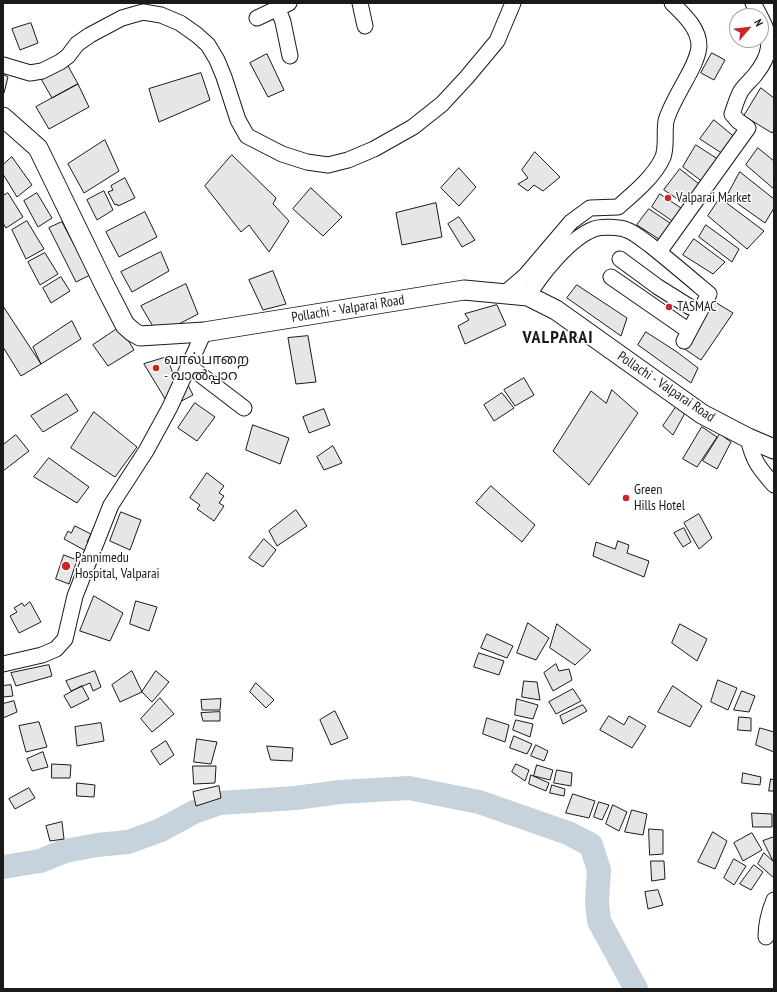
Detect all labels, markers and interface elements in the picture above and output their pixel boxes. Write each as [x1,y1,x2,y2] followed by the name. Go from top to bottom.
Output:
[729,8,769,48] north arrow
[751,17,766,29] text: N
[676,190,751,206] place label: Valparai Market
[663,193,673,203] marker: Valparai Market
[290,292,406,326] street label: Pollachi - Valparai Road
[677,299,717,315] place label: TASMAC
[664,302,674,312] marker: TASMAC
[523,327,593,349] district label: VALPARAI
[614,348,718,426] street label: Pollachi - Valparai Road
[164,352,249,384] place label: வால்பாறை - വാൽപ്പാറ
[151,363,161,373] marker: வால்பாறை - വാൽപ്പാറ
[634,482,685,514] place label: Green Hills Hotel
[621,493,631,503] marker: Green Hills Hotel
[75,550,160,582] place label: Pannimedu Hospital, Valparai
[60,560,72,572] marker: Pannimedu Hospital, Valparai

